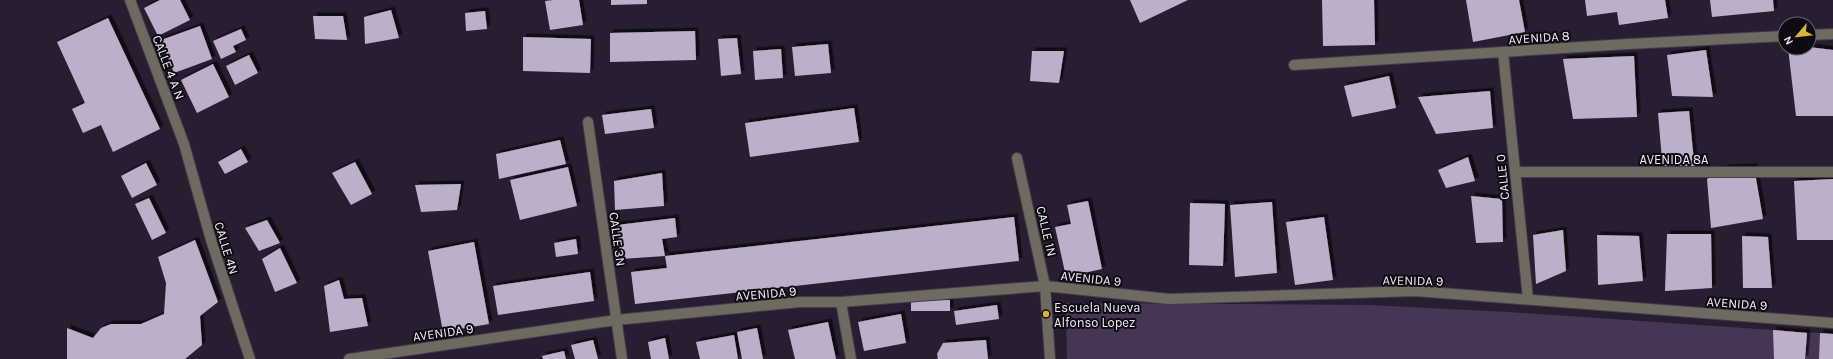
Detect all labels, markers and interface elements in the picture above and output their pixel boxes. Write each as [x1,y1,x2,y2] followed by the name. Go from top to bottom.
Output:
[1777,16,1817,56] north arrow
[1508,28,1570,47] street label: AVENIDA 8
[149,33,188,102] street label: CALLE 4 A N
[1781,34,1796,47] text: N
[1640,152,1709,167] street label: AVENIDA 8A
[1493,153,1512,200] street label: CALLE 0
[1033,204,1060,258] street label: CALLE 1N
[606,211,629,267] street label: CALLE 3N
[211,220,242,276] street label: CALLE 4N
[1060,268,1122,289] street label: AVENIDA 9
[1382,272,1444,289] street label: AVENIDA 9
[735,283,797,304] street label: AVENIDA 9
[1706,294,1768,313] street label: AVENIDA 9
[1054,300,1140,330] place label: Escuela Nueva Alfonso Lopez
[1041,309,1051,319] marker: Escuela Nueva Alfonso Lopez
[412,321,474,344] street label: AVENIDA 9

